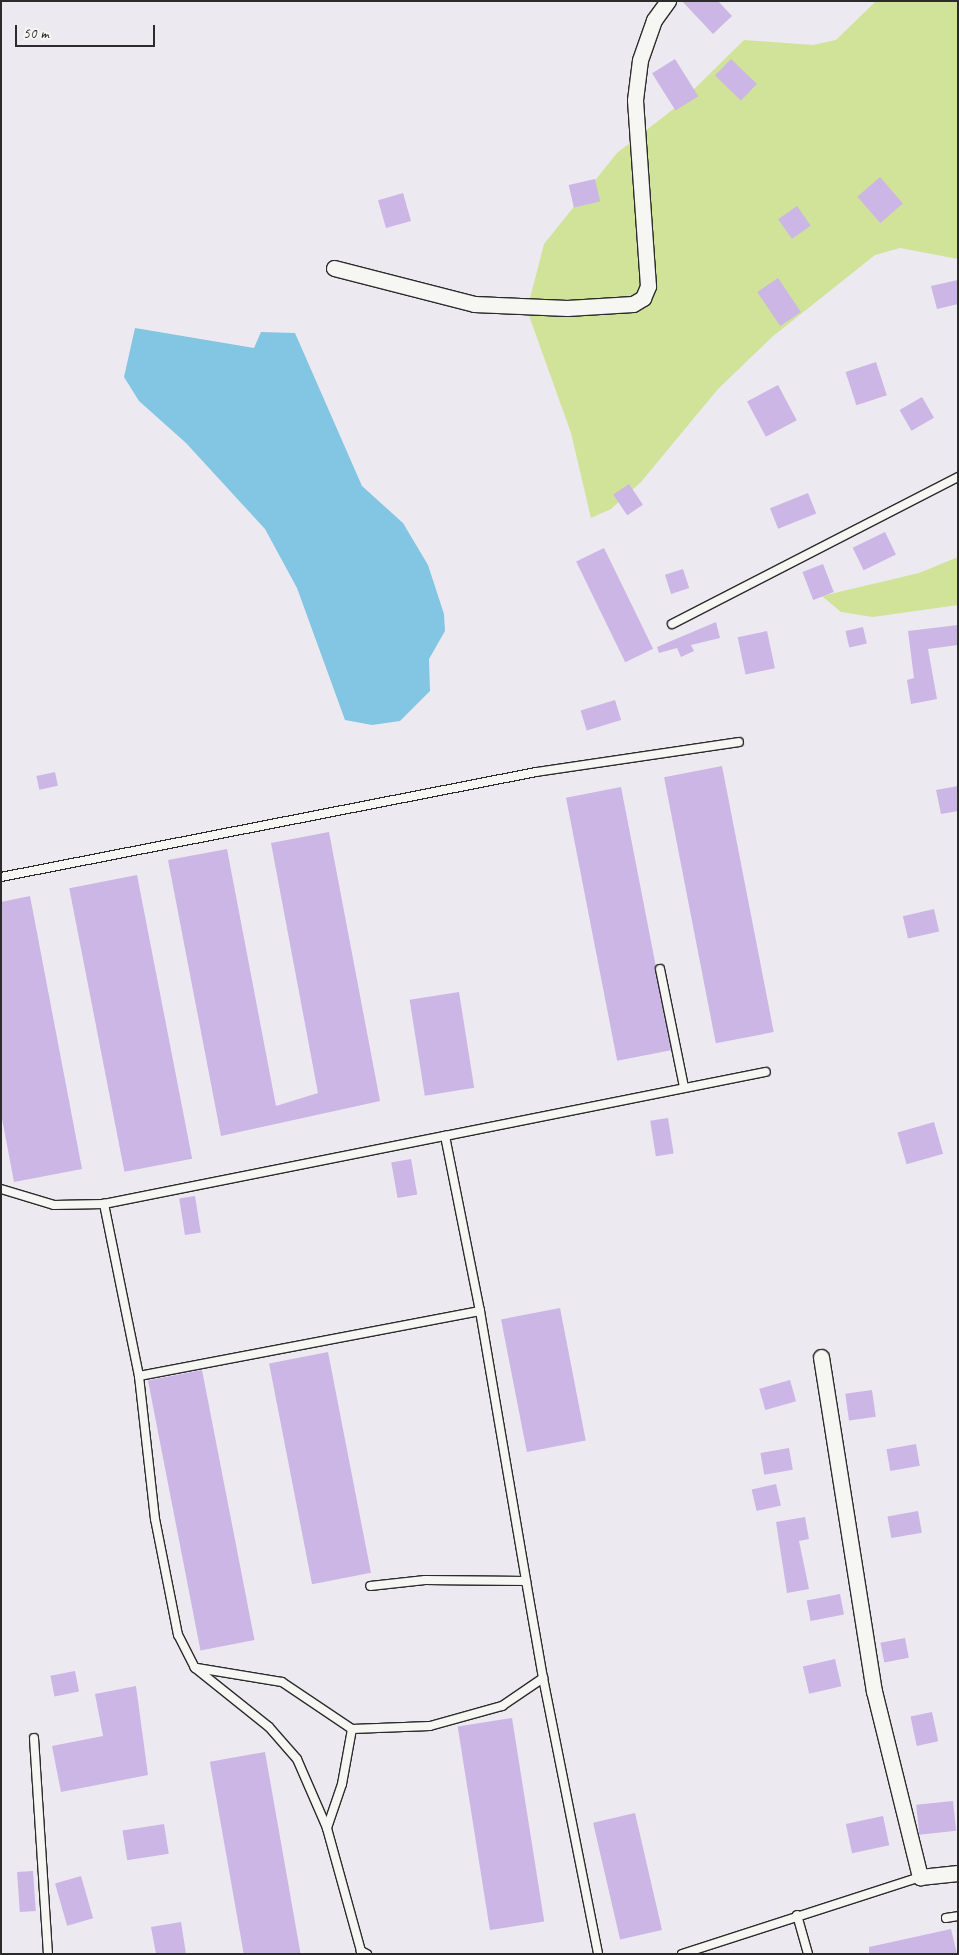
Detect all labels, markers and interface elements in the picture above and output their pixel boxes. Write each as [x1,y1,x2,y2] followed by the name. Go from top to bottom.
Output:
[18,15,158,47] scale bar
[23,24,49,43] text: 50 m

